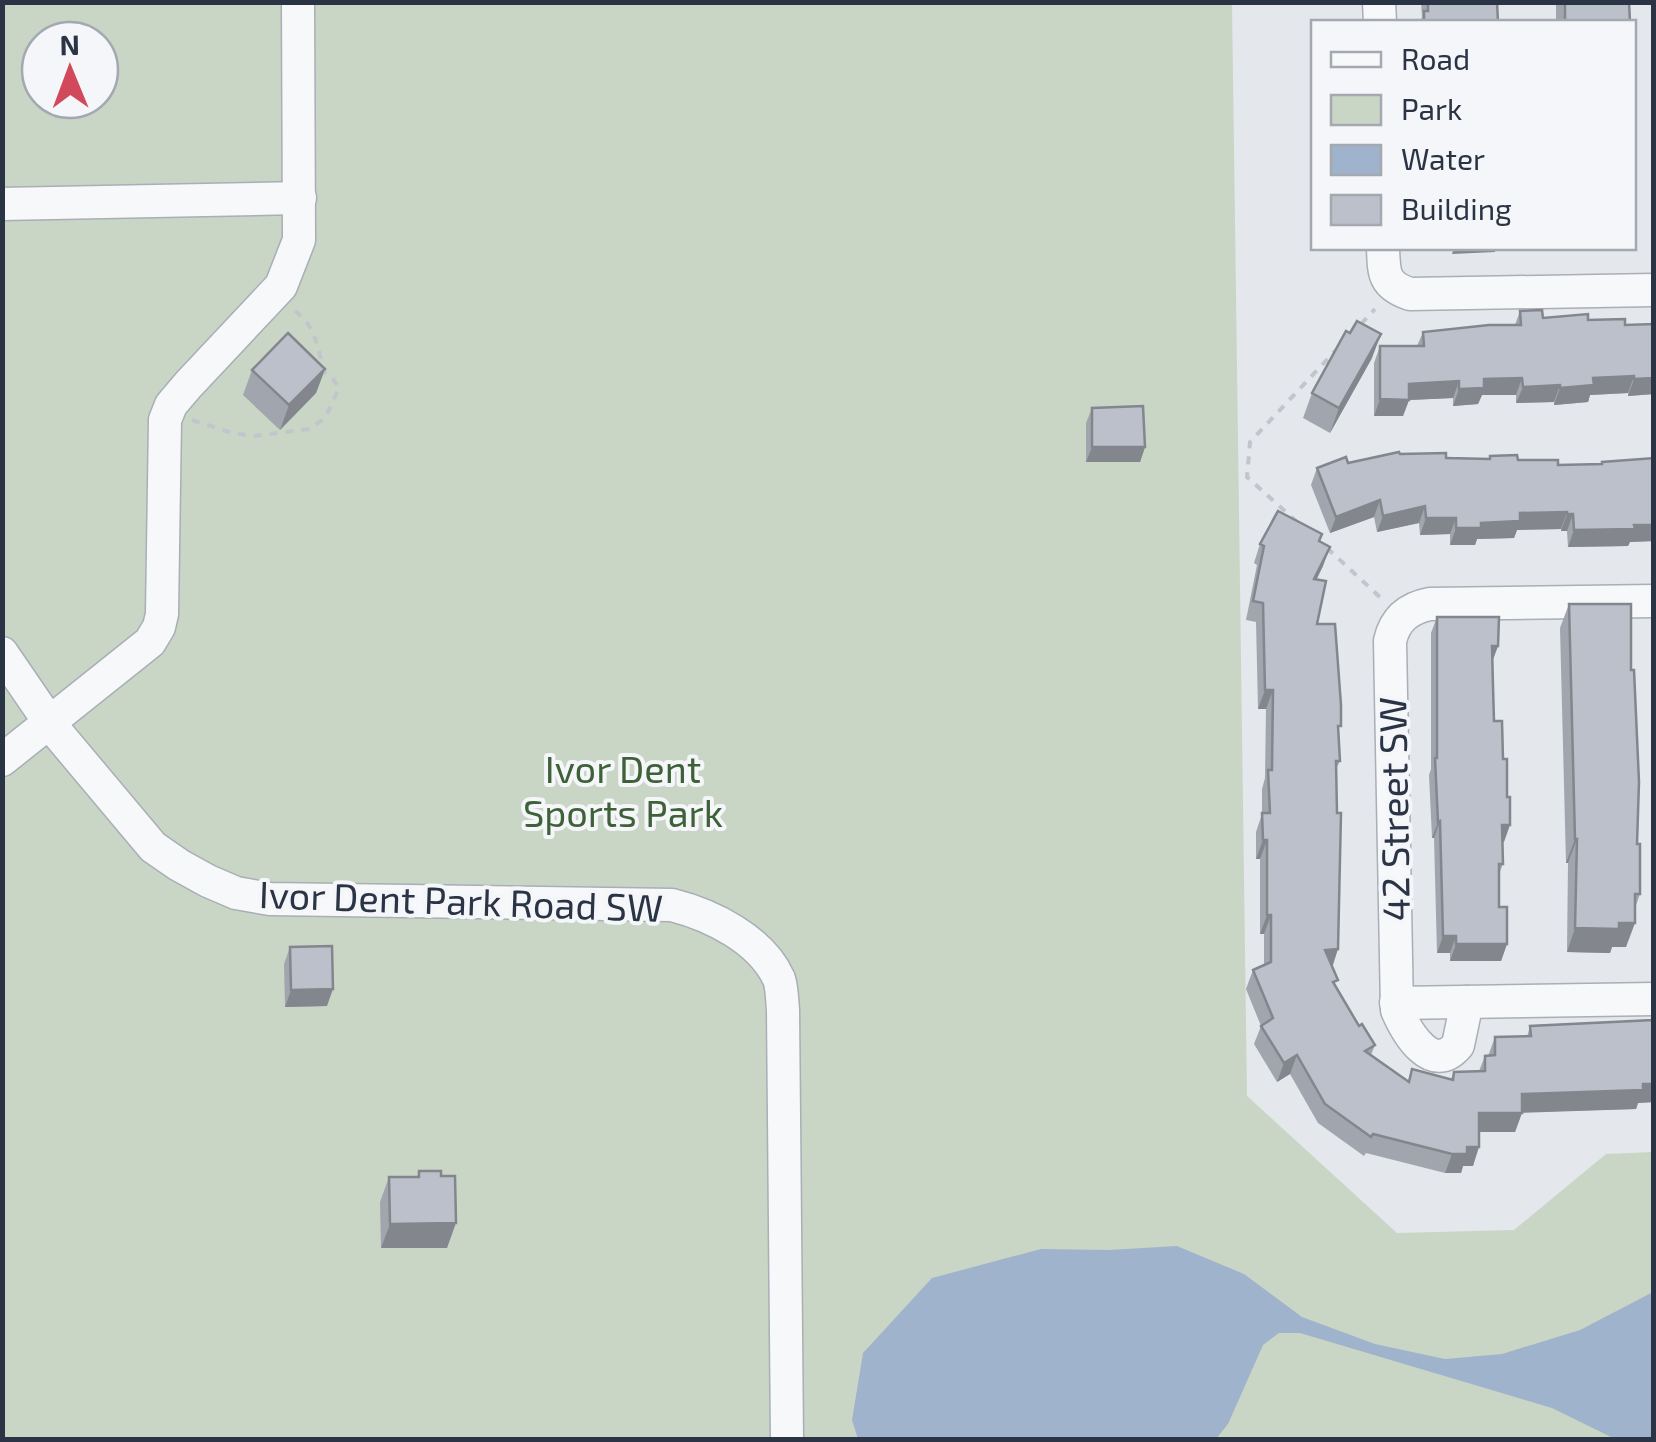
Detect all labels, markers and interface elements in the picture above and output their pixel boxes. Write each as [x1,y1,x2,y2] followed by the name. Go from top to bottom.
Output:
[20,20,120,120] north arrow
[1311,20,1636,250] legend
[59,27,80,61] text: N
[1401,40,1470,76] text: Road
[1401,90,1462,126] text: Park
[1401,140,1485,176] text: Water
[1401,190,1512,226] text: Building
[1368,696,1418,922] street label: 42 Street SW
[523,745,723,835] park label: Ivor Dent Sports Park
[258,870,664,930] street label: Ivor Dent Park Road SW

